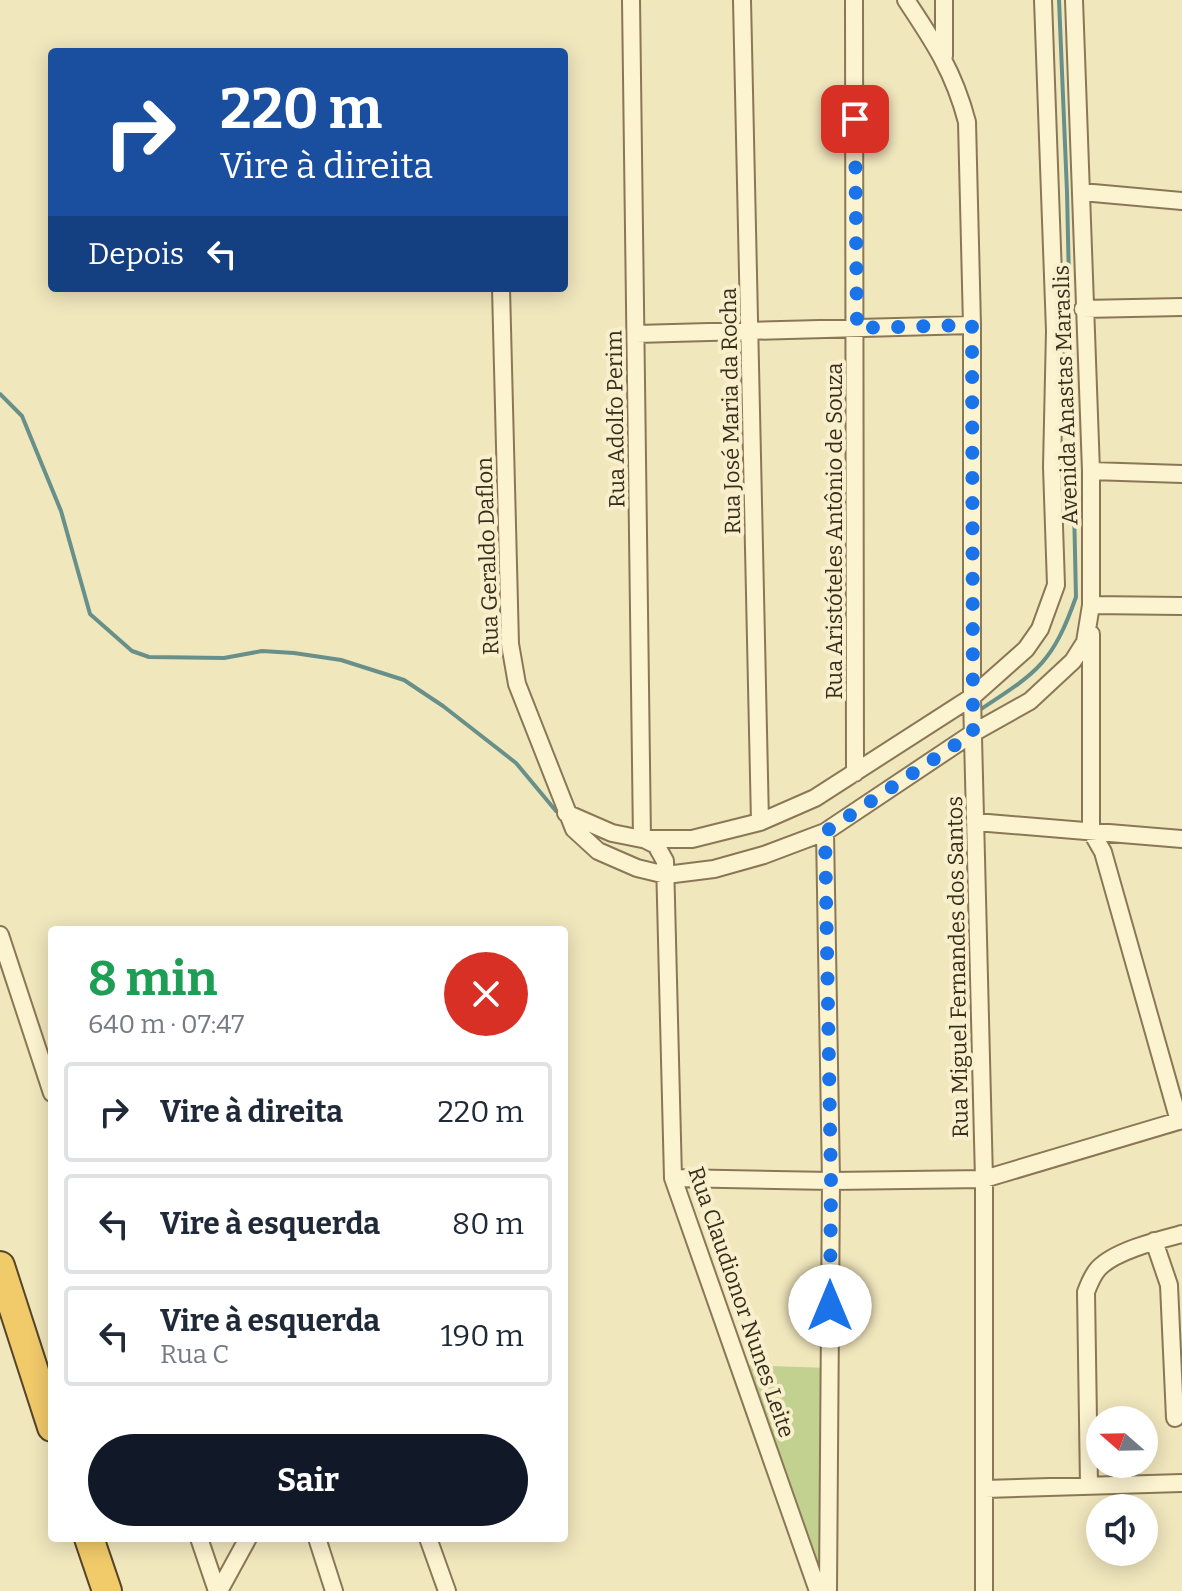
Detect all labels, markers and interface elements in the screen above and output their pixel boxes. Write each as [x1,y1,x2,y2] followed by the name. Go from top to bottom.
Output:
[220,76,382,143] text: 220 m
[88,80,192,184] icon: right
[821,85,889,153] pin
[833,97,877,141] icon: arrive
[220,144,433,188] text: Vire à direita
[200,232,244,276] icon: left
[88,236,184,272] text: Depois
[1047,265,1084,525] street label: Avenida Anastas Maraslis
[715,287,746,535] street label: Rua José Maria da Rocha
[600,330,631,508] street label: Rua Adolfo Perim
[821,362,848,700] street label: Rua Aristóteles Antônio de Souza
[471,457,504,655] street label: Rua Geraldo Daflon
[941,796,974,1138] street label: Rua Miguel Fernandes dos Santos
[88,950,218,1008] text: 8 min
[444,952,528,1036] button: close
[88,1009,244,1040] text: 640 m · 07:47
[92,1090,136,1134] icon: right
[160,1094,343,1130] text: Vire à direita
[438,1094,524,1130] text: 220 m
[682,1163,801,1441] street label: Rua Claudionor Nunes Leite
[92,1202,136,1246] icon: left
[160,1206,380,1242] text: Vire à esquerda
[452,1206,524,1242] text: 80 m
[788,1264,872,1348] position arrow
[160,1303,380,1339] text: Vire à esquerda
[92,1314,136,1358] icon: left
[440,1318,524,1354] text: 190 m
[160,1339,229,1370] text: Rua C
[1086,1406,1158,1478] north arrow
[1086,1406,1158,1566] map controls
[88,1434,528,1526] button: Sair
[1086,1494,1158,1566] button: sound

